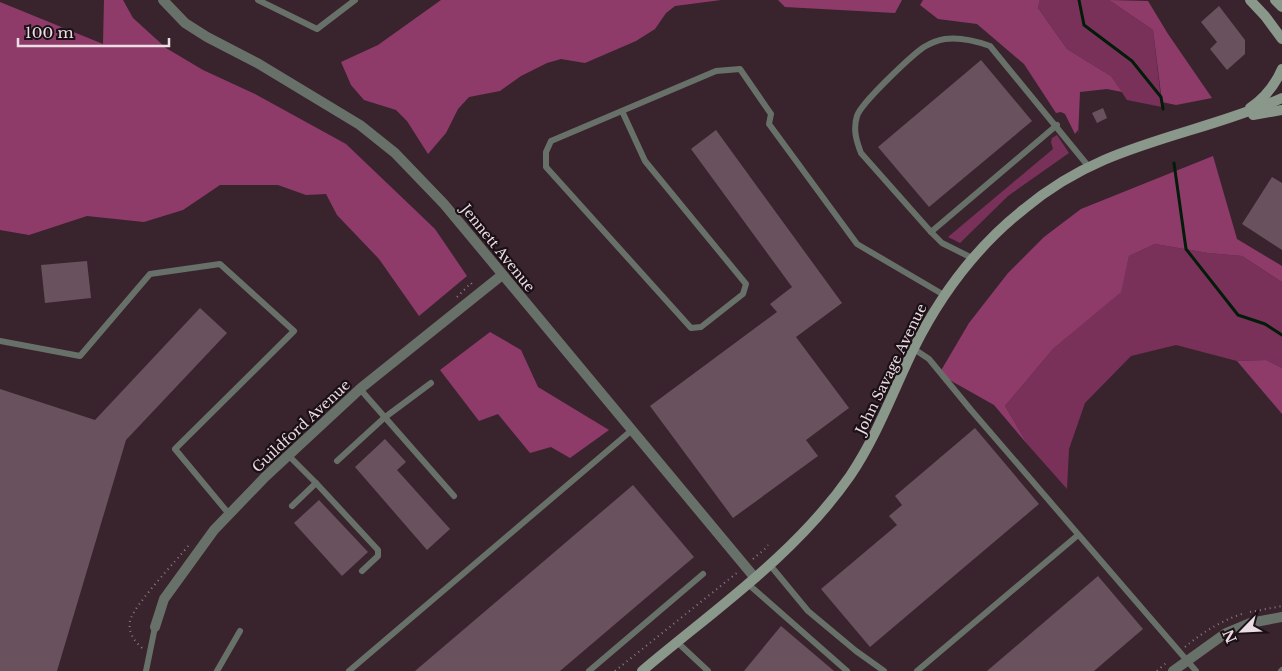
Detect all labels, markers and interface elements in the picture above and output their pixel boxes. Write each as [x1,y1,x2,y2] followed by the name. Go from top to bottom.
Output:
[18,15,169,47] scale bar
[25,23,74,42] text: 100 m
[456,199,539,296] street label: Jennett Avenue
[851,301,931,439] street label: John Savage Avenue
[248,376,354,476] street label: Guildford Avenue
[1217,606,1267,656] north arrow
[1219,627,1241,646] text: N

